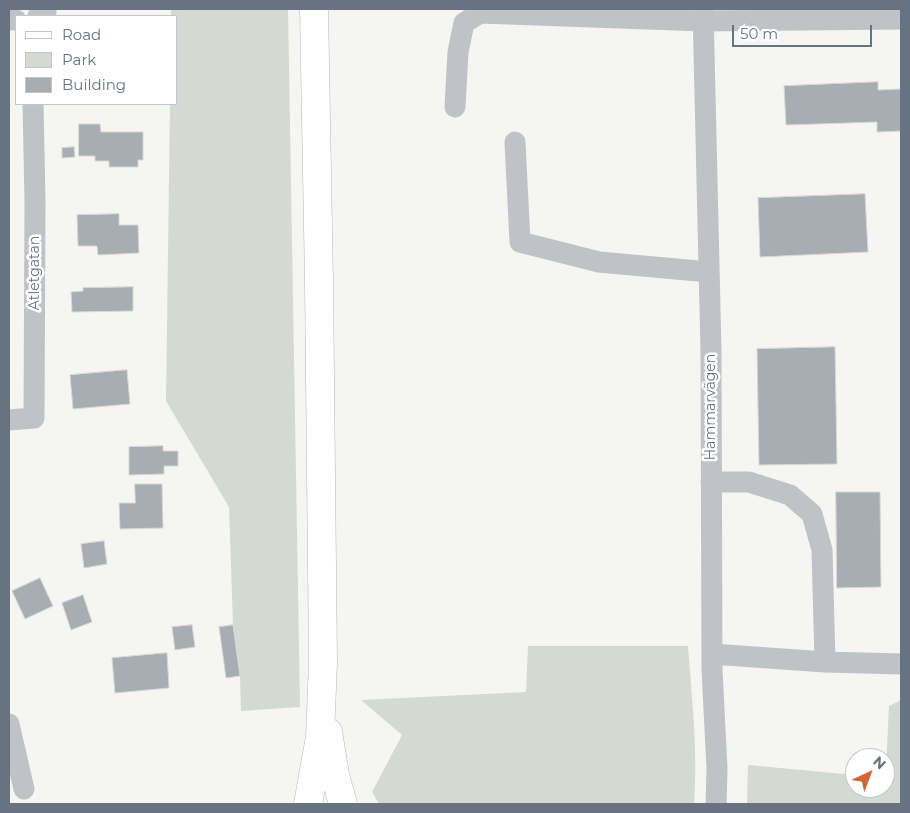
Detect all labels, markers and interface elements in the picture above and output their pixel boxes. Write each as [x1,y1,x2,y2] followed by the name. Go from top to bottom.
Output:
[15,15,178,105] legend
[735,15,875,47] scale bar
[740,24,778,43] text: 50 m
[62,25,101,44] text: Road
[62,50,96,69] text: Park
[62,75,126,94] text: Building
[27,236,43,310] street label: Atletgatan
[703,354,719,460] street label: Hammarvägen
[845,748,895,798] north arrow
[869,752,890,773] text: N

